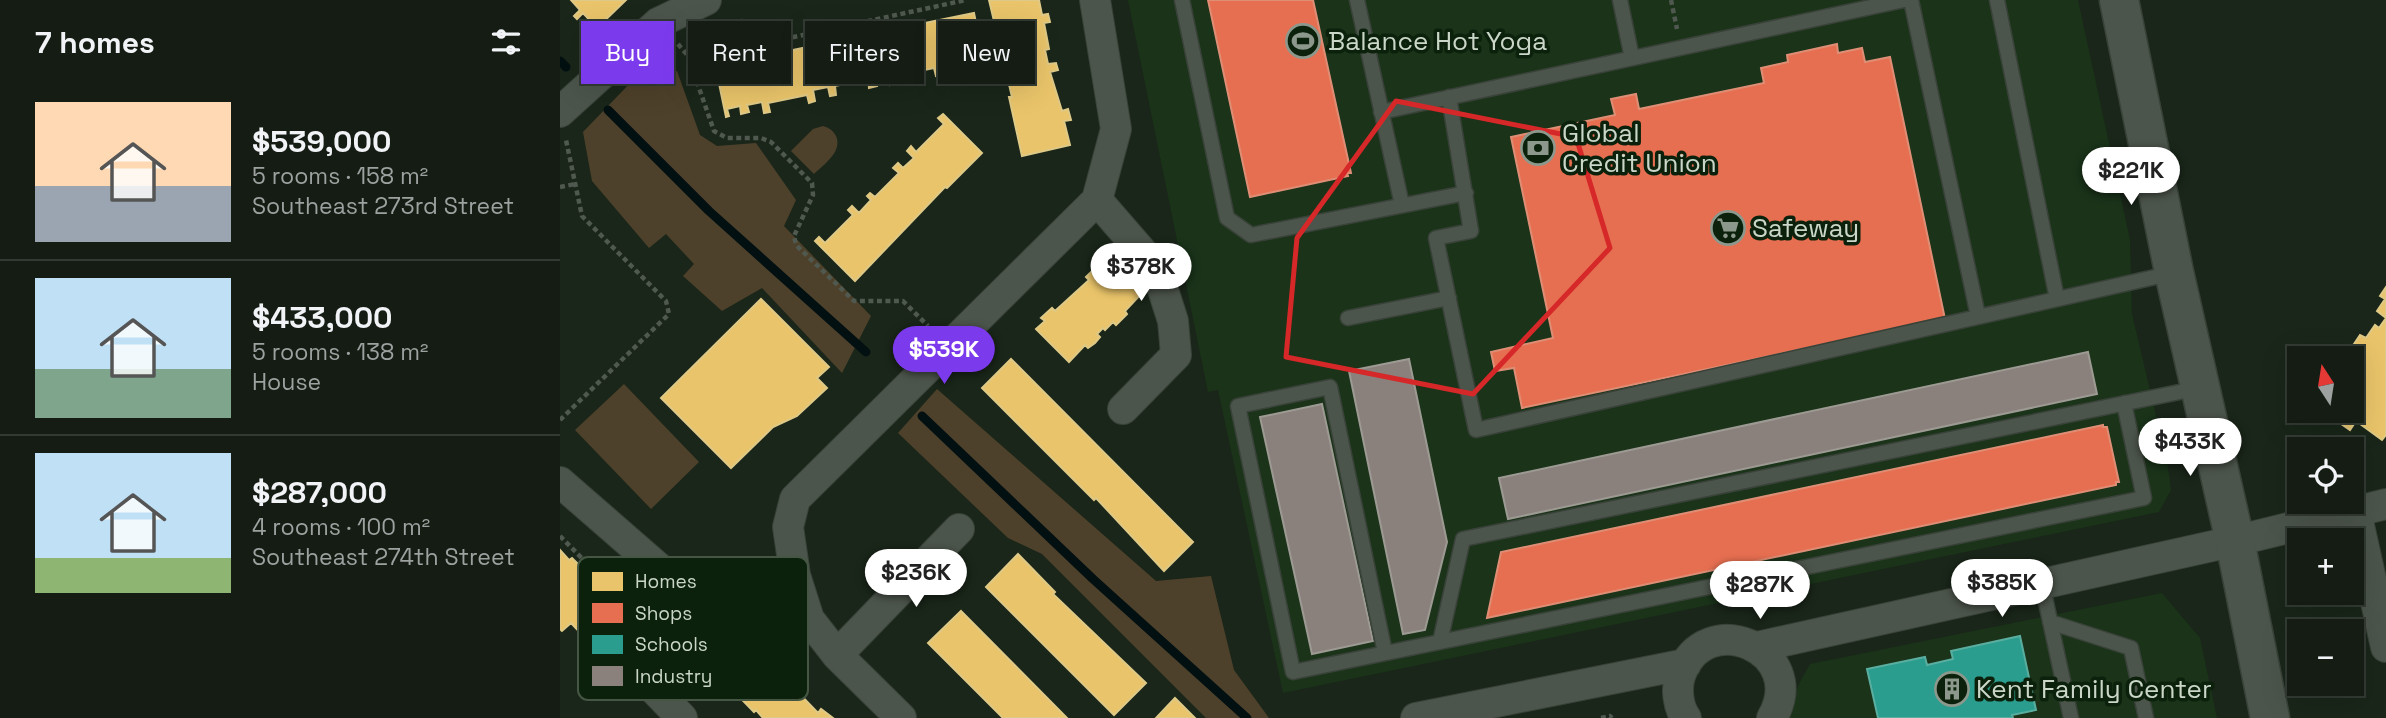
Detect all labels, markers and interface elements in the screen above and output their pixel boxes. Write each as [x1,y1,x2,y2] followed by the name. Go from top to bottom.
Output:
[581,21,674,84] chip: Buy
[688,21,791,84] chip: Rent
[805,21,924,84] chip: Filters
[938,21,1035,84] chip: New
[1284,22,1322,60] sports icon: Balance Hot Yoga
[35,23,155,62] text: 7 homes
[487,23,525,61] icon: filters
[1328,24,1547,58] place label: Balance Hot Yoga
[1562,116,1717,180] place label: Global Credit Union
[252,122,391,161] text: $539,000
[1519,129,1557,167] bank icon: Global Credit Union
[91,130,175,214] icon: home
[2082,148,2180,207] pin: $221K
[2098,155,2164,185] text: $221K
[252,161,428,191] text: 5 rooms · 158 m²
[252,191,514,221] text: Southeast 273rd Street
[1709,209,1747,247] supermarket icon: Safeway
[1752,211,1859,245] place label: Safeway
[1092,244,1190,303] pin: $378K
[1107,251,1175,281] text: $378K
[252,298,393,337] text: $433,000
[91,306,175,390] icon: home
[895,326,993,386] pin: $539K
[909,334,979,364] text: $539K
[252,337,428,367] text: 5 rooms · 138 m²
[2287,346,2364,424] north arrow
[2287,346,2364,696] map controls
[252,367,321,397] text: House
[2141,419,2239,478] pin: $433K
[2155,426,2225,456] text: $433K
[2287,437,2364,514] button: locate
[252,473,387,512] text: $287,000
[91,481,175,565] icon: home
[252,512,430,542] text: 4 rooms · 100 m²
[2287,528,2364,605] button: +
[252,542,515,572] text: Southeast 274th Street
[867,550,965,609] pin: $236K
[578,557,808,700] legend
[881,557,951,587] text: $236K
[1953,560,2051,619] pin: $385K
[1711,562,1809,621] pin: $287K
[1967,567,2037,597] text: $385K
[635,569,697,594] text: Homes
[1726,569,1794,599] text: $287K
[635,601,692,626] text: Shops
[2287,619,2364,696] button: −
[635,632,708,657] text: Schools
[635,664,712,689] text: Industry
[1933,670,1971,708] building icon: Kent Family Center
[1976,672,2212,706] place label: Kent Family Center

